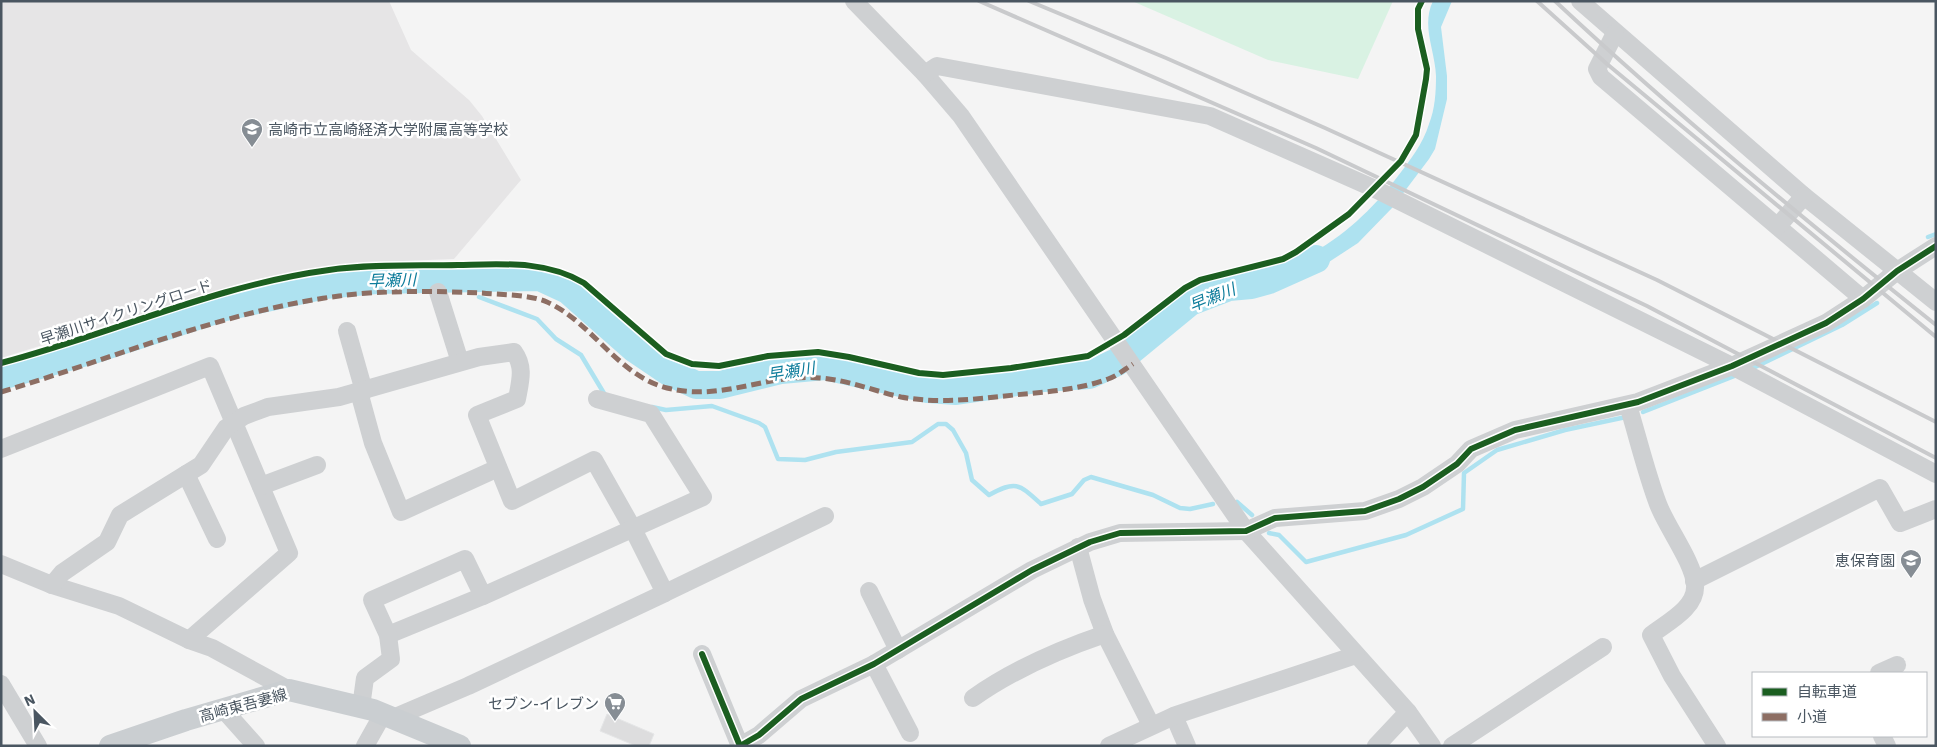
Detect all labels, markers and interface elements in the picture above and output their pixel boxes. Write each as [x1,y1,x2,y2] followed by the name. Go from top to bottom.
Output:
[240,117,264,148] school or university icon: 高崎市立高崎経済大学附属高等学校
[268,120,508,139] place label: 高崎市立高崎経済大学附属高等学校
[368,269,418,291] water label: 早瀬川
[38,275,214,349] street label: 早瀬川サイクリングロード
[1186,278,1240,315] water label: 早瀬川
[766,357,818,385] water label: 早瀬川
[1899,548,1923,579] school or university icon: 恵保育園
[1835,551,1895,570] place label: 恵保育園
[1752,672,1927,737] legend
[1797,682,1857,701] text: 自転車道
[197,684,289,726] street label: 高崎東吾妻線
[10,687,60,737] north arrow
[21,690,38,710] text: N
[603,691,627,722] supermarket icon: セブン-イレブン
[488,694,599,713] place label: セブン-イレブン
[1797,707,1827,726] text: 小道

